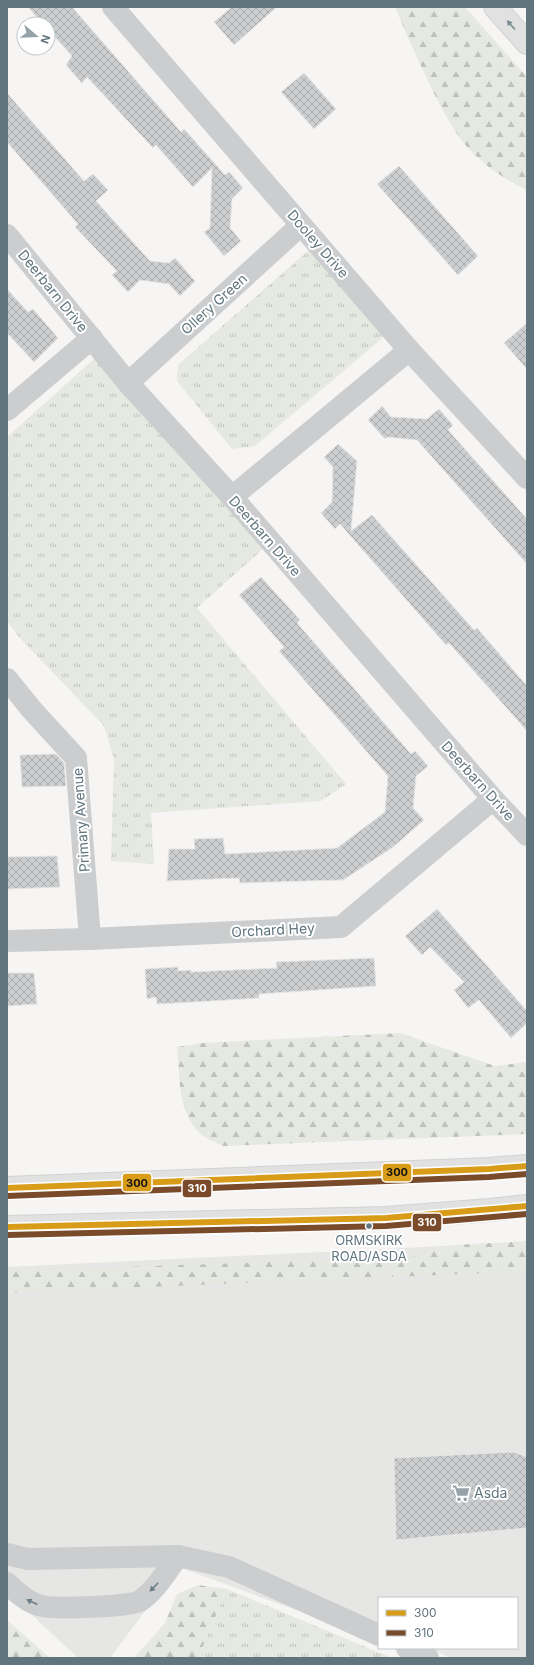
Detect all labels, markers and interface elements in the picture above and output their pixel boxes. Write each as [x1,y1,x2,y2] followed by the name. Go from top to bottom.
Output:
[16,16,56,56] north arrow
[506,20,516,30] one-way arrow
[37,33,53,46] text: N
[284,206,353,281] street label: Dooley Drive
[15,246,92,335] street label: Deerbarn Drive
[177,270,250,338] street label: Ollery Green
[226,492,305,579] street label: Deerbarn Drive
[438,737,518,824] street label: Deerbarn Drive
[68,767,93,873] street label: Primary Avenue
[231,919,315,940] street label: Orchard Hey
[382,1163,412,1182] line badge: 300
[386,1165,408,1179] text: 300
[122,1173,152,1192] line badge: 300
[126,1176,148,1190] text: 300
[182,1179,212,1198] line badge: 310
[187,1181,207,1195] text: 310
[412,1213,442,1232] line badge: 310
[417,1215,437,1229] text: 310
[364,1221,374,1231] marker: ORMSKIRK ROAD/ASDA
[331,1232,407,1264] place label: ORMSKIRK ROAD/ASDA
[451,1483,471,1503] supermarket icon: Asda
[474,1484,507,1501] place label: Asda
[149,1582,159,1592] one-way arrow
[378,1597,518,1649] legend
[26,1599,37,1605] one-way arrow
[414,1605,437,1620] text: 300
[414,1625,434,1640] text: 310

